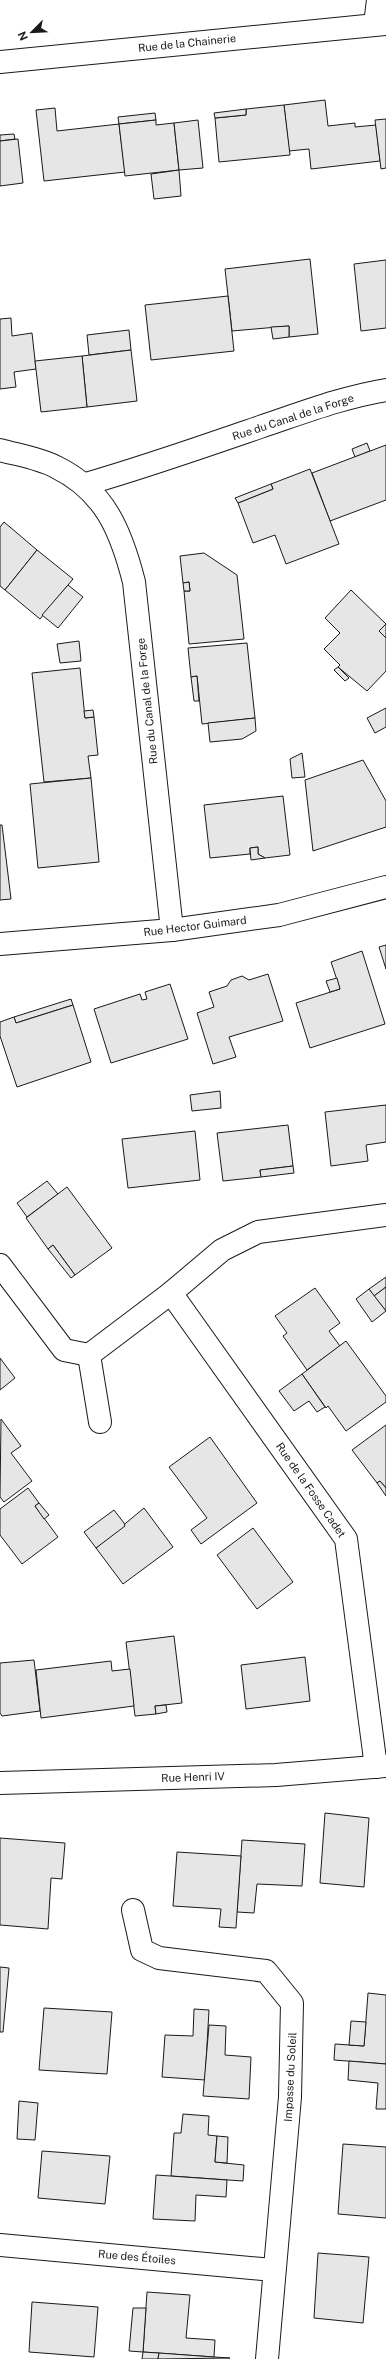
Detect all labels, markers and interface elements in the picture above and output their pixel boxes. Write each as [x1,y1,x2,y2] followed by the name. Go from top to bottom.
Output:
[12,12,52,52] north arrow
[16,30,30,42] text: N
[137,32,237,54] street label: Rue de la Chainerie
[231,392,355,442] street label: Rue du Canal de la Forge
[134,637,160,765] street label: Rue du Canal de la Forge
[143,914,247,938] street label: Rue Hector Guimard
[274,1440,348,1540] street label: Rue de la Fosse Cadet
[161,1770,226,1784] street label: Rue Henri IV
[282,2032,298,2122] street label: Impasse du Soleil
[98,2247,177,2266] street label: Rue des Étoiles

